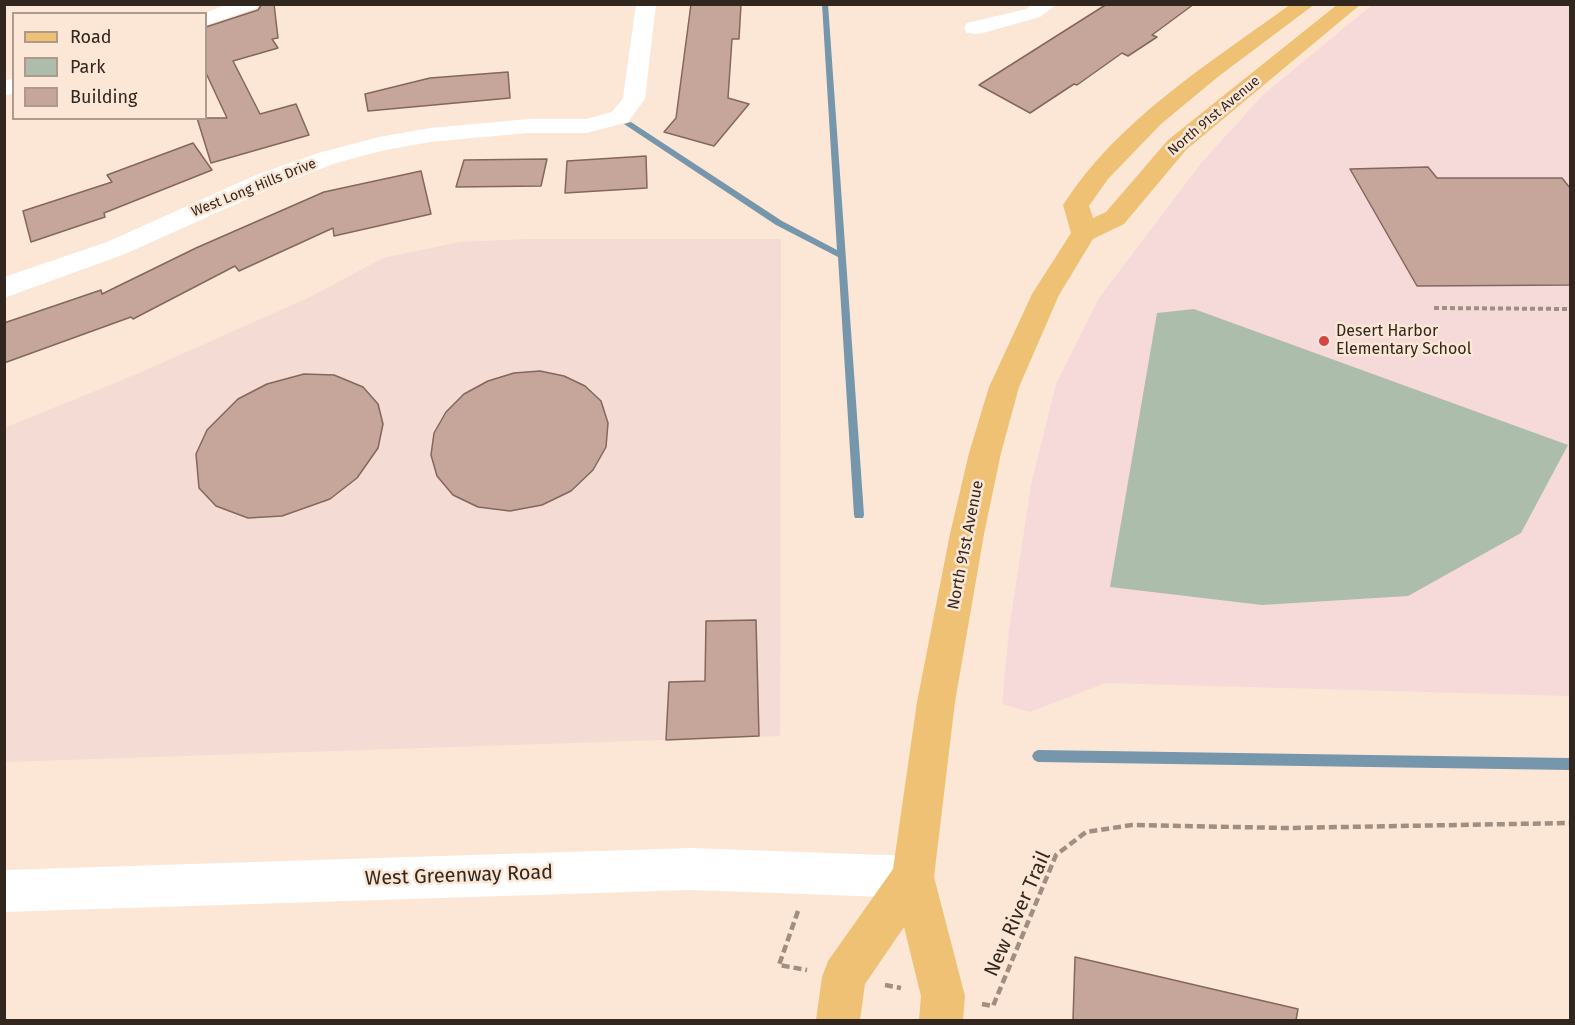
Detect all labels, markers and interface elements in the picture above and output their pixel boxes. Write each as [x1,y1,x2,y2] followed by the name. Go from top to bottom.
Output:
[12,12,207,120] legend
[70,26,112,48] text: Road
[70,56,105,78] text: Park
[1165,73,1263,159] street label: North 91st Avenue
[70,86,137,108] text: Building
[189,155,319,221] street label: West Long Hills Drive
[1336,322,1471,360] place label: Desert Harbor Elementary School
[1317,334,1331,348] marker: Desert Harbor Elementary School
[944,479,988,611] street label: North 91st Avenue
[980,848,1056,980] street label: New River Trail
[364,861,554,891] street label: West Greenway Road

